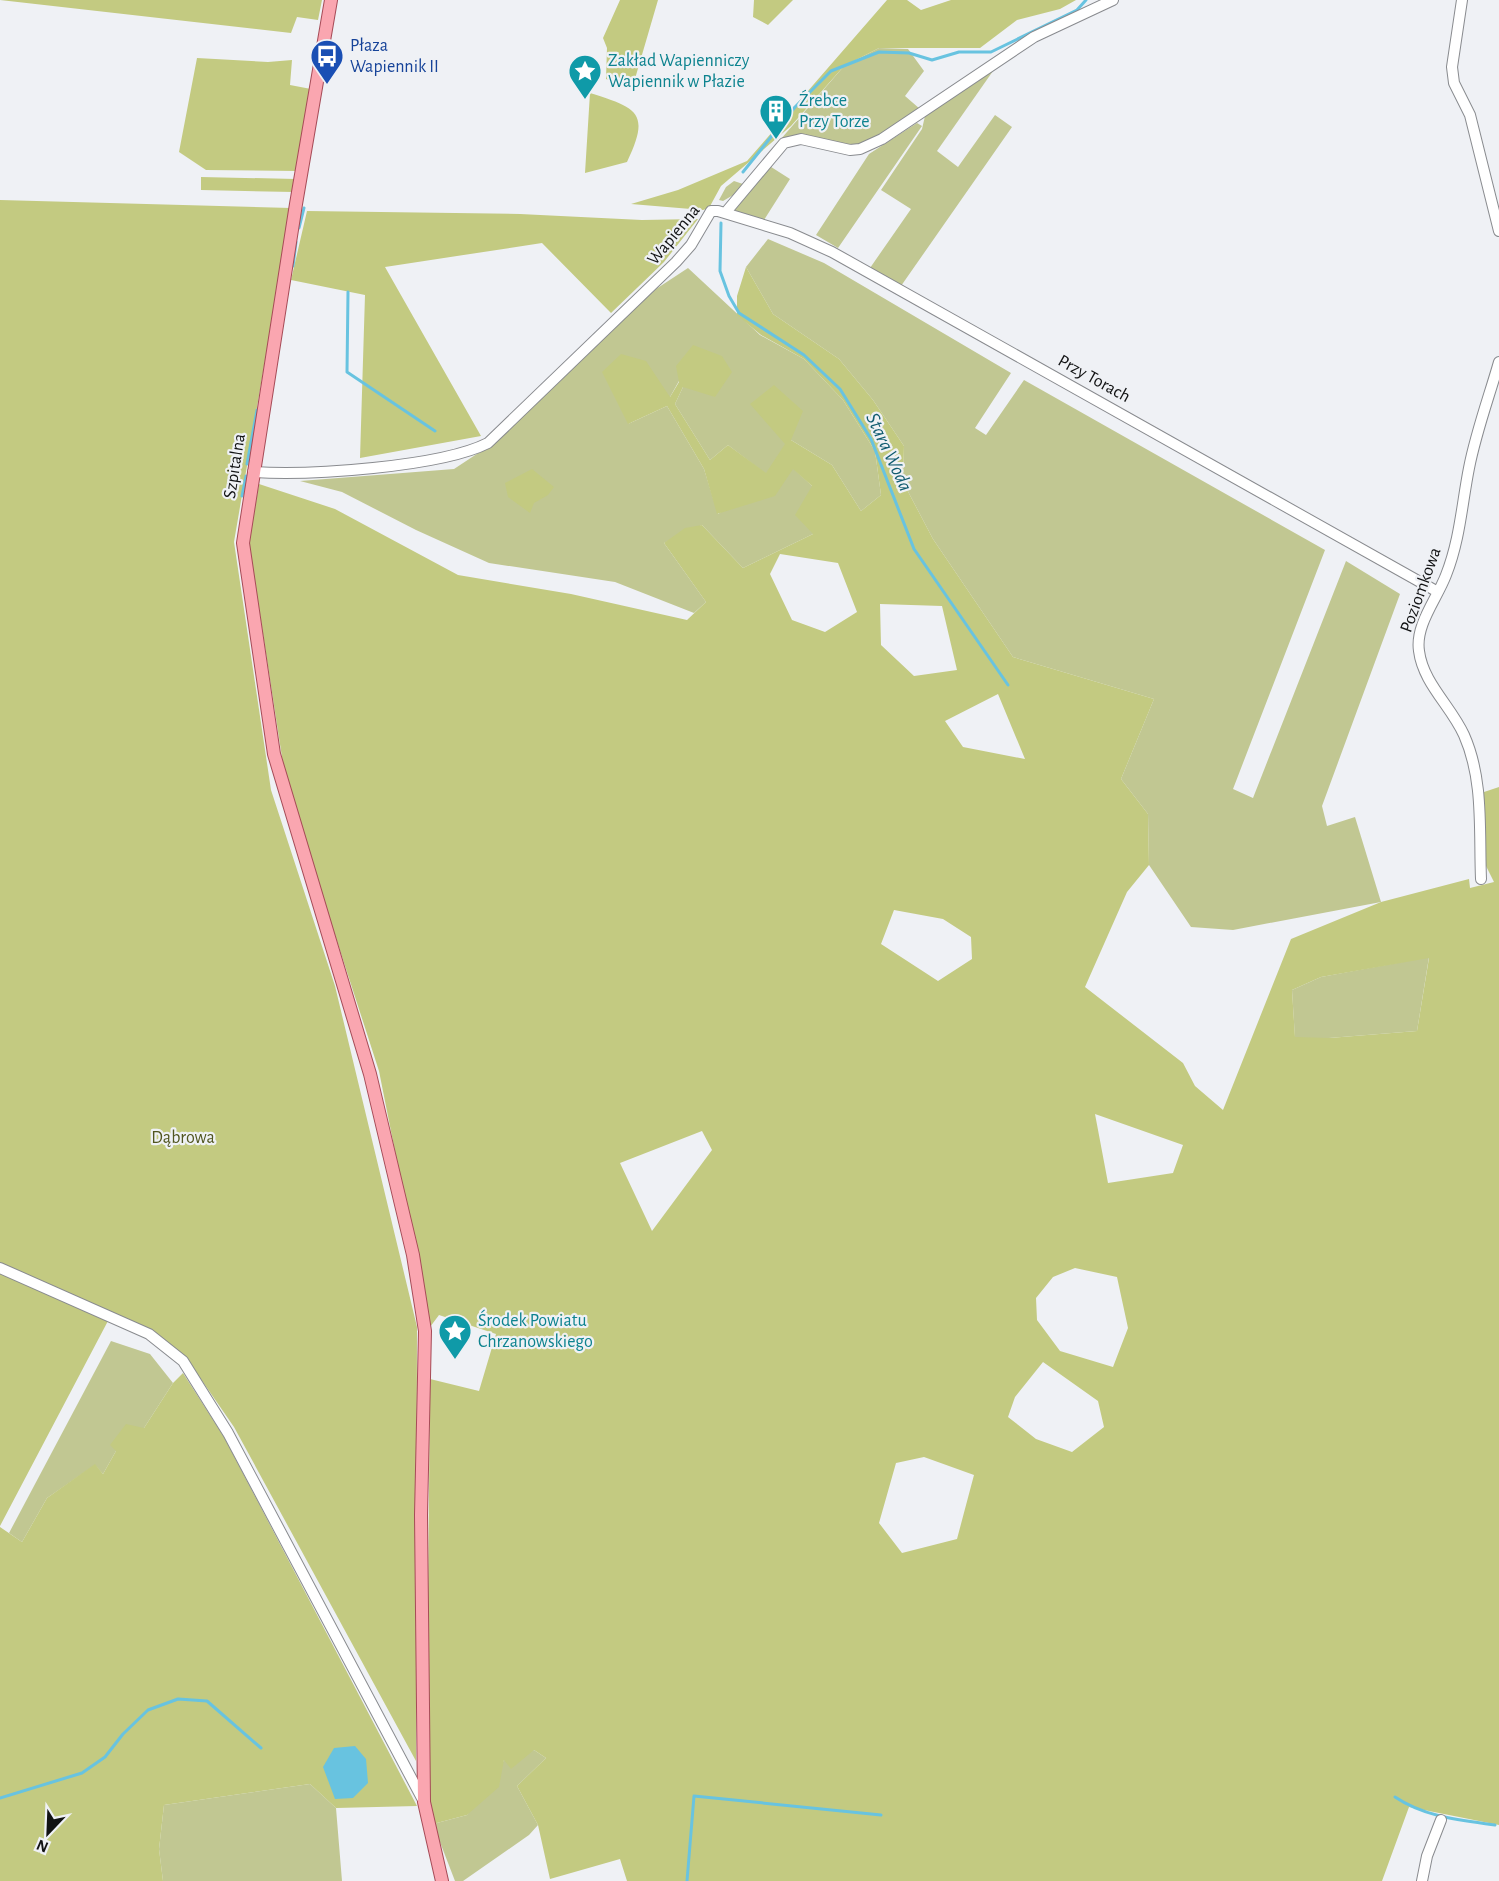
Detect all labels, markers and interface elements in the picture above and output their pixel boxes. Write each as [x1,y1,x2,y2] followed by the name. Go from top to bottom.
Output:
[350,37,439,76] place label: Płaza Wapiennik II
[309,38,345,85] bus stop icon: Płaza Wapiennik II
[608,52,750,91] place label: Zakład Wapienniczy Wapiennik w Płazie
[567,53,603,100] place icon: Zakład Wapienniczy Wapiennik w Płazie
[799,89,870,131] place label: Źrebce Przy Torze
[758,93,794,140] building icon: Źrebce Przy Torze
[644,201,704,269] street label: Wapienna
[1055,352,1133,406] street label: Przy Torach
[862,410,916,494] water label: Stara Woda
[221,432,249,500] street label: Szpitalna
[1397,545,1445,635] street label: Poziomkowa
[151,1129,215,1147] park label: Dąbrowa
[478,1309,593,1351] place label: Środek Powiatu Chrzanowskiego
[437,1313,473,1360] place icon: Środek Powiatu Chrzanowskiego
[18,1803,78,1863] north arrow
[34,1836,51,1855] text: N

